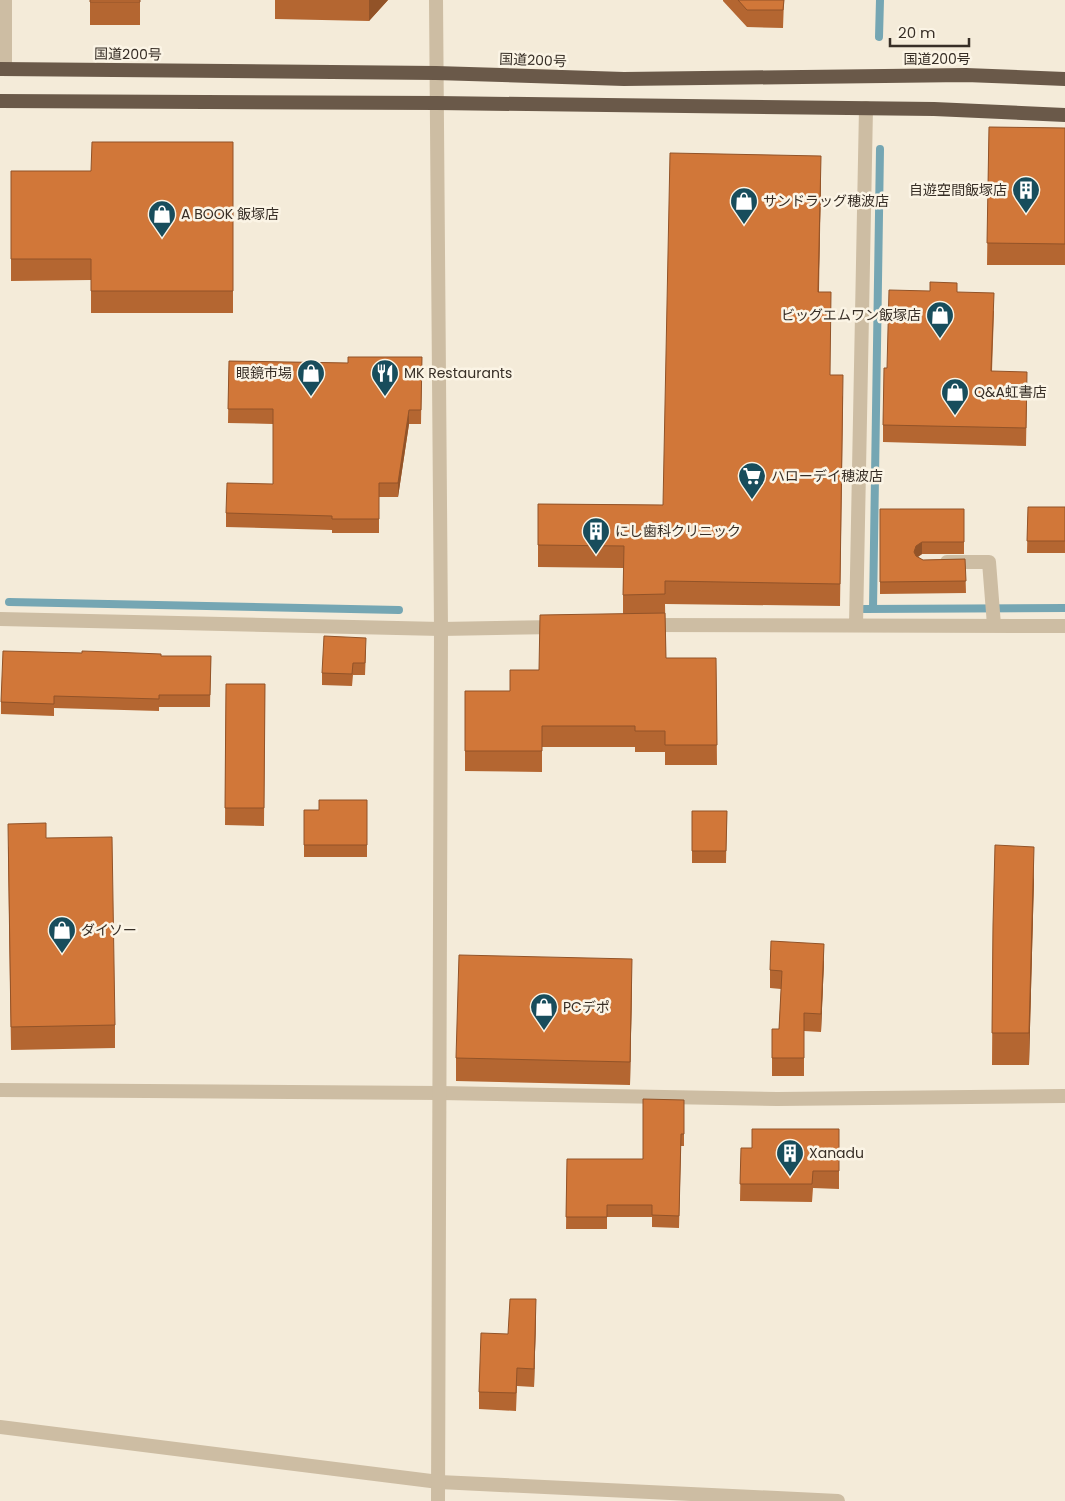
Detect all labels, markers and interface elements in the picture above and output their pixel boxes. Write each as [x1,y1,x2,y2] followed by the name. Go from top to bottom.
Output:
[890,15,969,47] scale bar
[898,22,936,43] text: 20 m
[94,43,162,65] street label: 国道200号
[499,49,567,71] street label: 国道200号
[903,49,971,69] street label: 国道200号
[1011,175,1041,214] building icon: 自遊空間飯塚店
[909,180,1007,200] place label: 自遊空間飯塚店
[729,186,759,225] shop icon: サンドラッグ穂波店
[763,191,889,211] place label: サンドラッグ穂波店
[147,199,177,238] shop icon: A BOOK 飯塚店
[181,204,279,224] place label: A BOOK 飯塚店
[925,300,955,339] shop icon: ビッグエムワン飯塚店
[781,305,921,325] place label: ビッグエムワン飯塚店
[296,358,326,397] shop icon: 眼鏡市場
[370,358,400,397] restaurant icon: MK Restaurants
[236,363,292,383] place label: 眼鏡市場
[404,363,512,383] place label: MK Restaurants
[940,377,970,416] shop icon: Q&A虹書店
[974,382,1047,402] place label: Q&A虹書店
[737,461,767,500] supermarket icon: ハローデイ穂波店
[771,466,883,486] place label: ハローデイ穂波店
[581,516,611,555] building icon: にし歯科クリニック
[615,521,741,541] place label: にし歯科クリニック
[47,915,77,954] shop icon: ダイソー
[81,920,137,940] place label: ダイソー
[529,992,559,1031] shop icon: PCデポ
[563,997,610,1017] place label: PCデポ
[775,1138,805,1177] building icon: Xanadu
[809,1143,864,1163] place label: Xanadu

